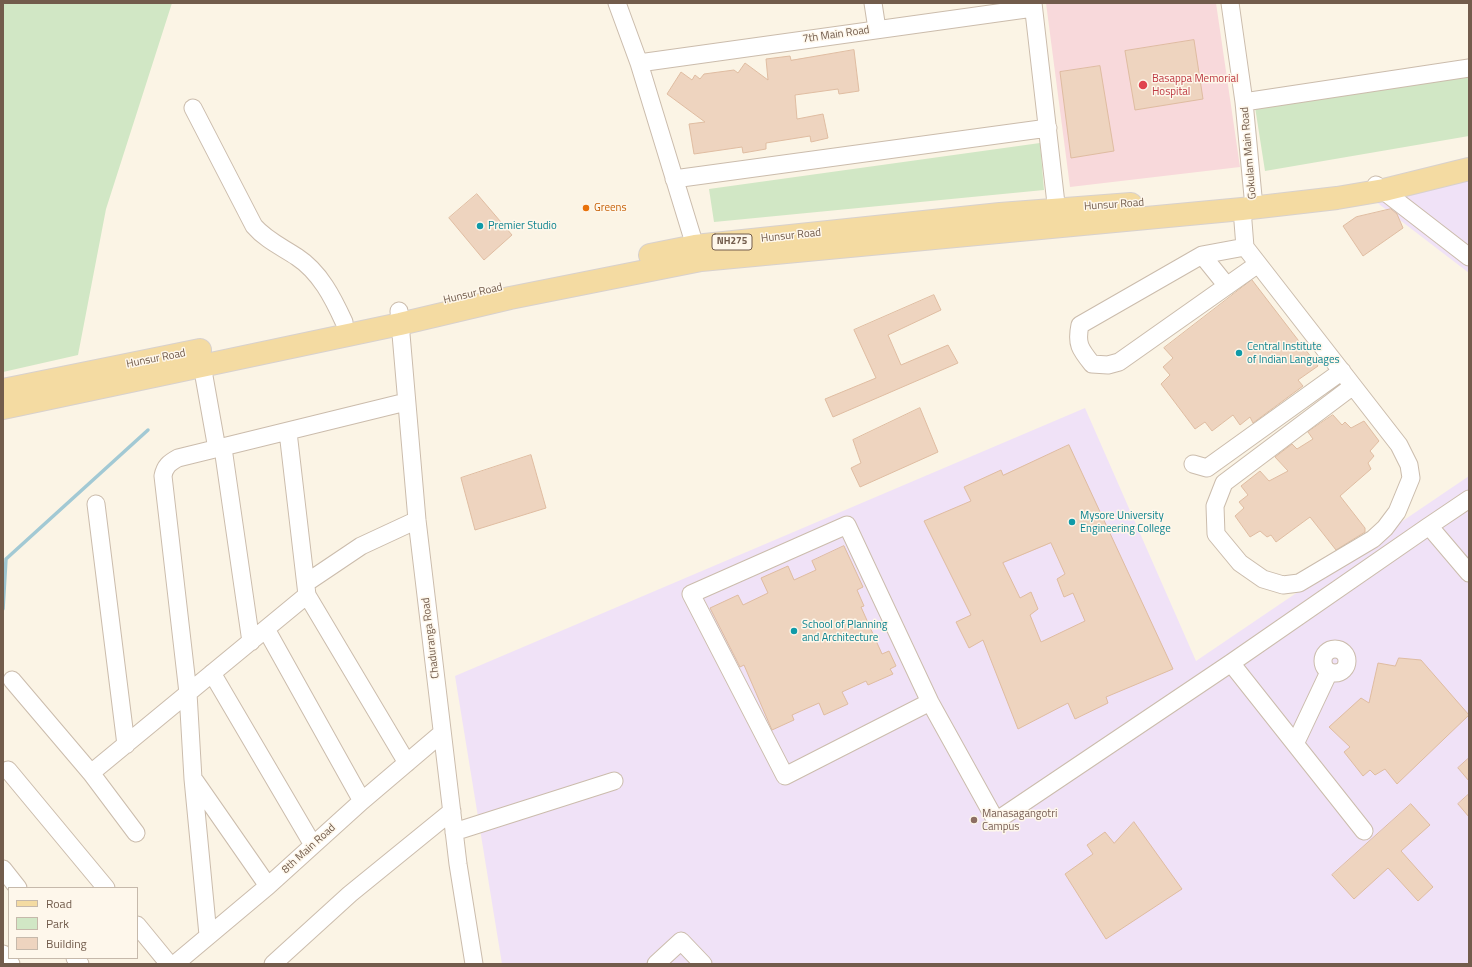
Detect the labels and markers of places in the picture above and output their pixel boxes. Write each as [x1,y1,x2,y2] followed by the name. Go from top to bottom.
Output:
[1152,72,1238,98] place label: Basappa Memorial Hospital
[1137,79,1149,91] marker: Basappa Memorial Hospital
[594,201,627,215] place label: Greens
[581,203,591,213] marker: Greens
[488,219,557,233] place label: Premier Studio
[475,221,485,231] marker: Premier Studio
[1247,340,1340,366] place label: Central Institute of Indian Languages
[1234,348,1244,358] marker: Central Institute of Indian Languages
[1080,509,1171,535] place label: Mysore University Engineering College
[1067,517,1077,527] marker: Mysore University Engineering College
[802,618,887,644] place label: School of Planning and Architecture
[789,626,799,636] marker: School of Planning and Architecture
[982,807,1057,833] place label: Manasagangotri Campus
[969,815,979,825] marker: Manasagangotri Campus

